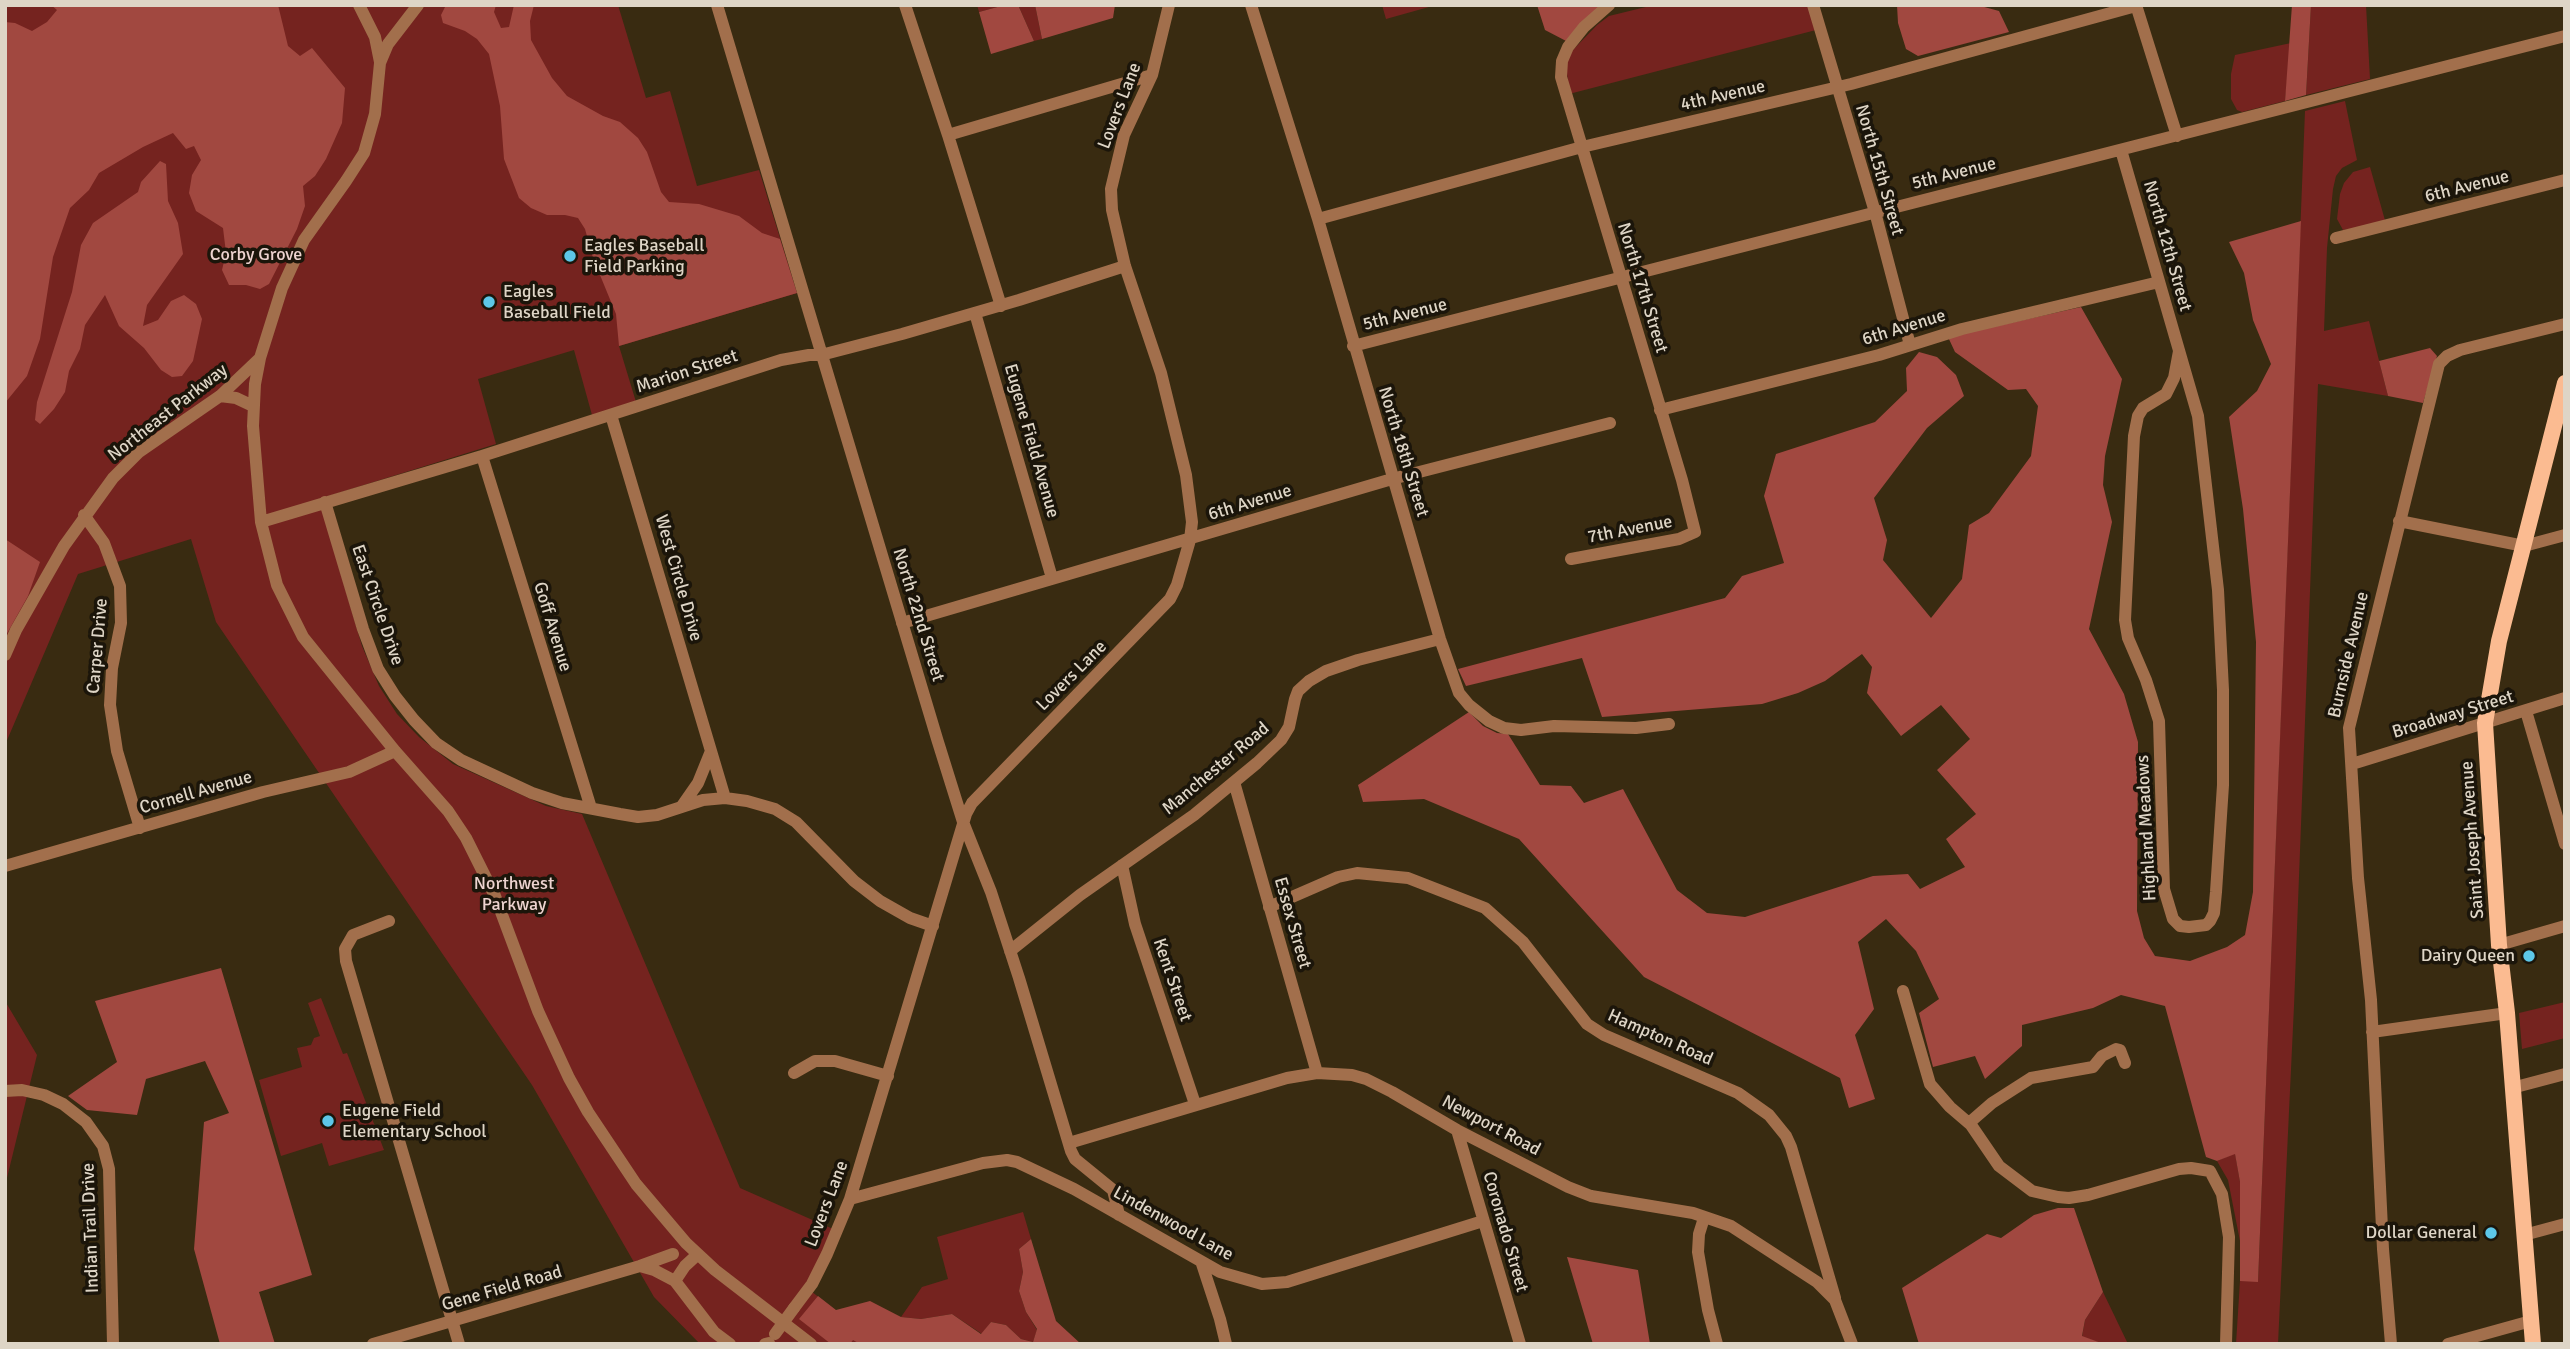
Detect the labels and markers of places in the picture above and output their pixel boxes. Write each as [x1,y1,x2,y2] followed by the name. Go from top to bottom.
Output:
[584,235,704,278] place label: Eagles Baseball Field Parking
[562,248,578,264] marker: Eagles Baseball Field Parking
[503,281,611,324] place label: Eagles Baseball Field
[481,294,497,310] marker: Eagles Baseball Field
[2421,945,2515,967] place label: Dairy Queen
[2521,948,2537,964] marker: Dairy Queen
[342,1100,487,1142] place label: Eugene Field Elementary School
[320,1113,336,1129] marker: Eugene Field Elementary School
[2366,1222,2477,1244] place label: Dollar General
[2483,1225,2499,1241] marker: Dollar General

